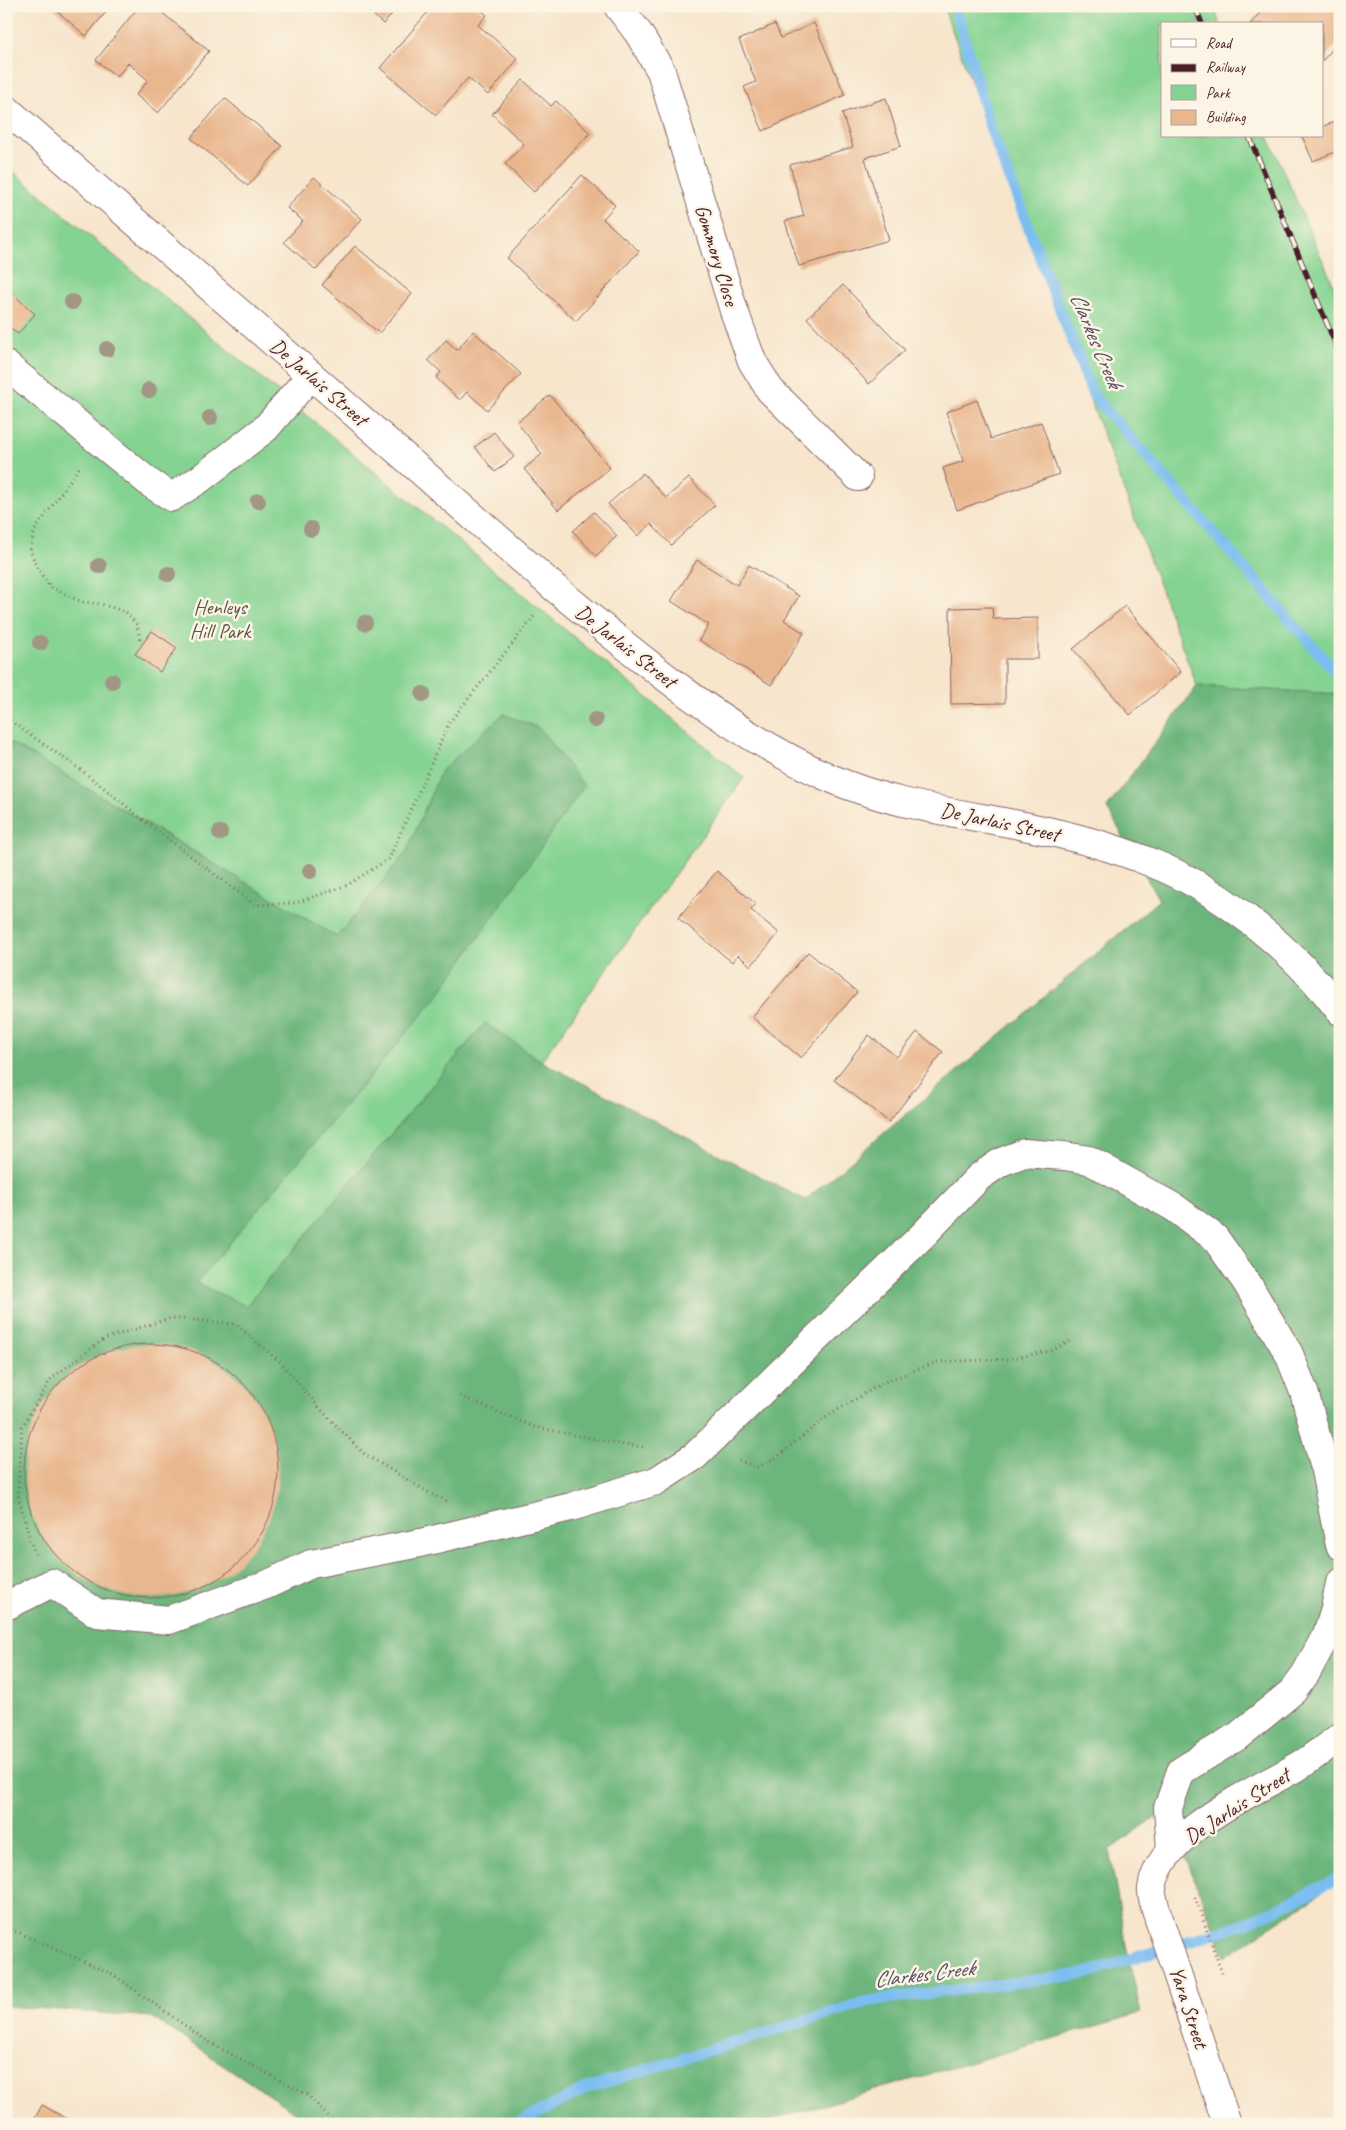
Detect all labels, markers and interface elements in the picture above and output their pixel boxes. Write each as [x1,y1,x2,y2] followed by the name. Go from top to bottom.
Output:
[1161,22,1324,138] legend
[1206,34,1233,53] text: Road
[1206,58,1247,77] text: Railway
[1206,84,1231,103] text: Park
[1206,108,1246,127] text: Building
[689,201,745,311] street label: Gommory Close
[1064,288,1130,395] water label: Clarkes Creek
[265,333,375,433] street label: De Jarlais Street
[190,594,253,644] park label: Henleys Hill Park
[570,599,684,695] street label: De Jarlais Street
[938,797,1065,848] street label: De Jarlais Street
[1179,1761,1297,1850] street label: De Jarlais Street
[872,1954,979,1994] water label: Clarkes Creek
[1164,1963,1215,2053] street label: Yara Street

